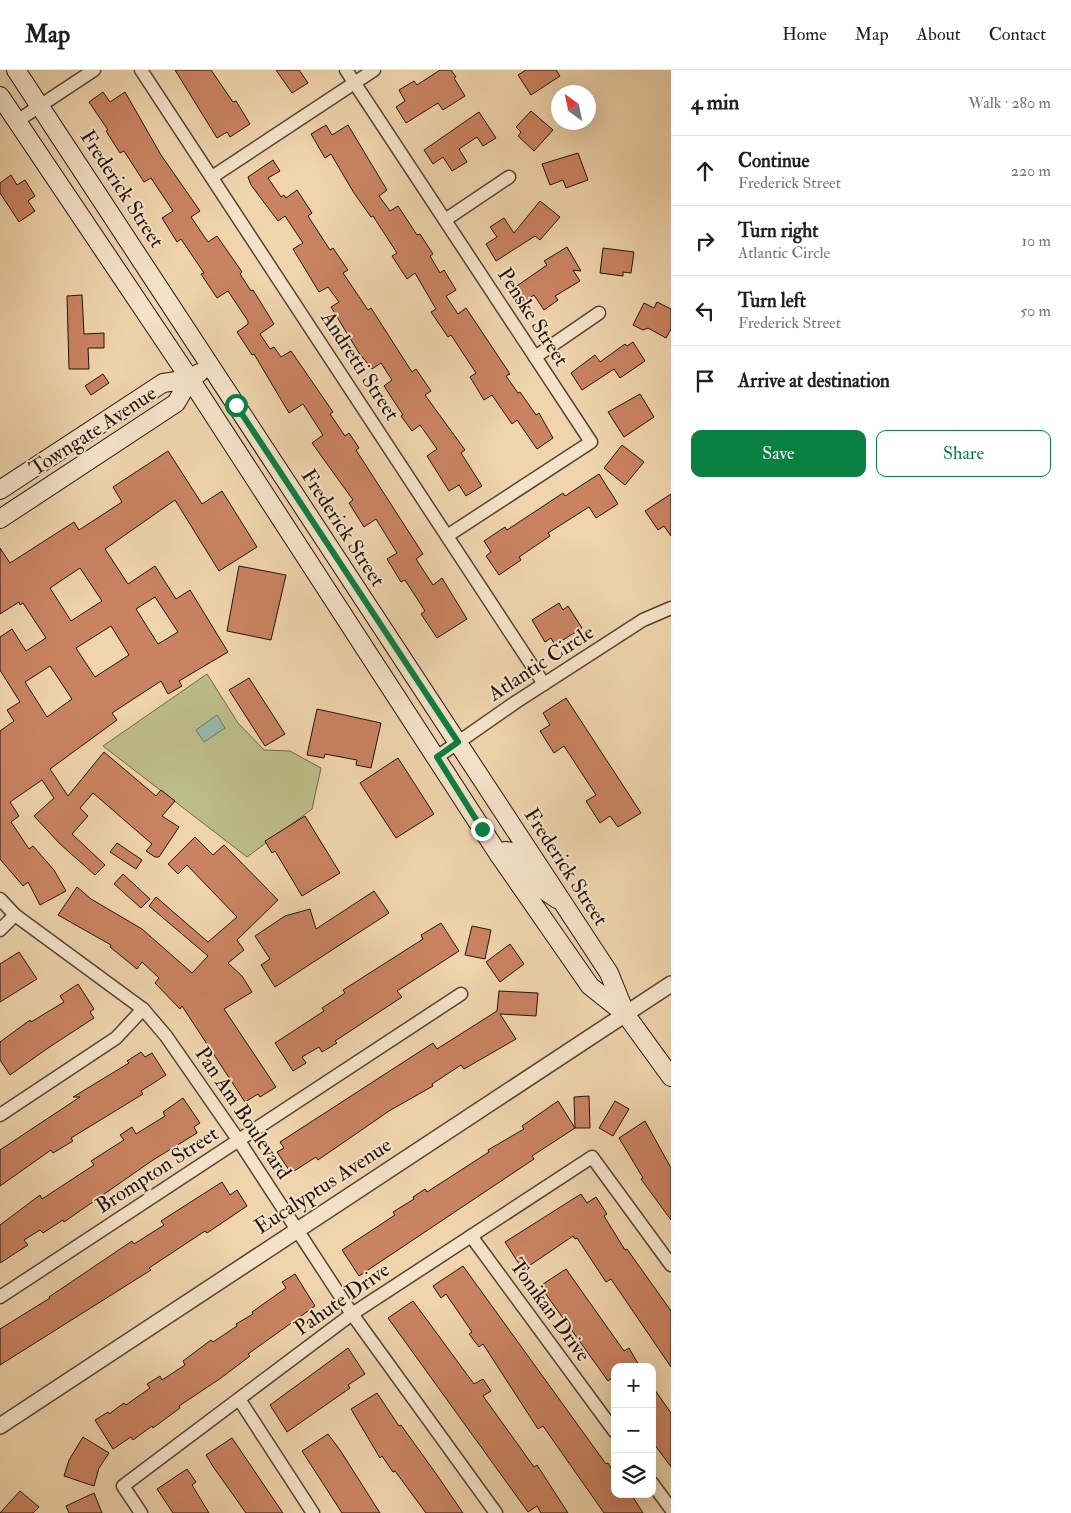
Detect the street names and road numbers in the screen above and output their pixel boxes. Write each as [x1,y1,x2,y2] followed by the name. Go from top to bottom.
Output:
[74,125,170,253] street label: Frederick Street
[491,263,575,372] street label: Penske Street
[314,305,406,426] street label: Andretti Street
[24,380,162,482] street label: Towngate Avenue
[295,464,391,592] street label: Frederick Street
[482,619,599,708] street label: Atlantic Circle
[518,803,614,931] street label: Frederick Street
[189,1042,298,1185] street label: Pan Am Boulevard
[90,1120,224,1220] street label: Brompton Street
[249,1131,397,1240] street label: Eucalyptus Avenue
[503,1253,597,1367] street label: Tonikan Drive
[289,1256,395,1342] street label: Pahute Drive

